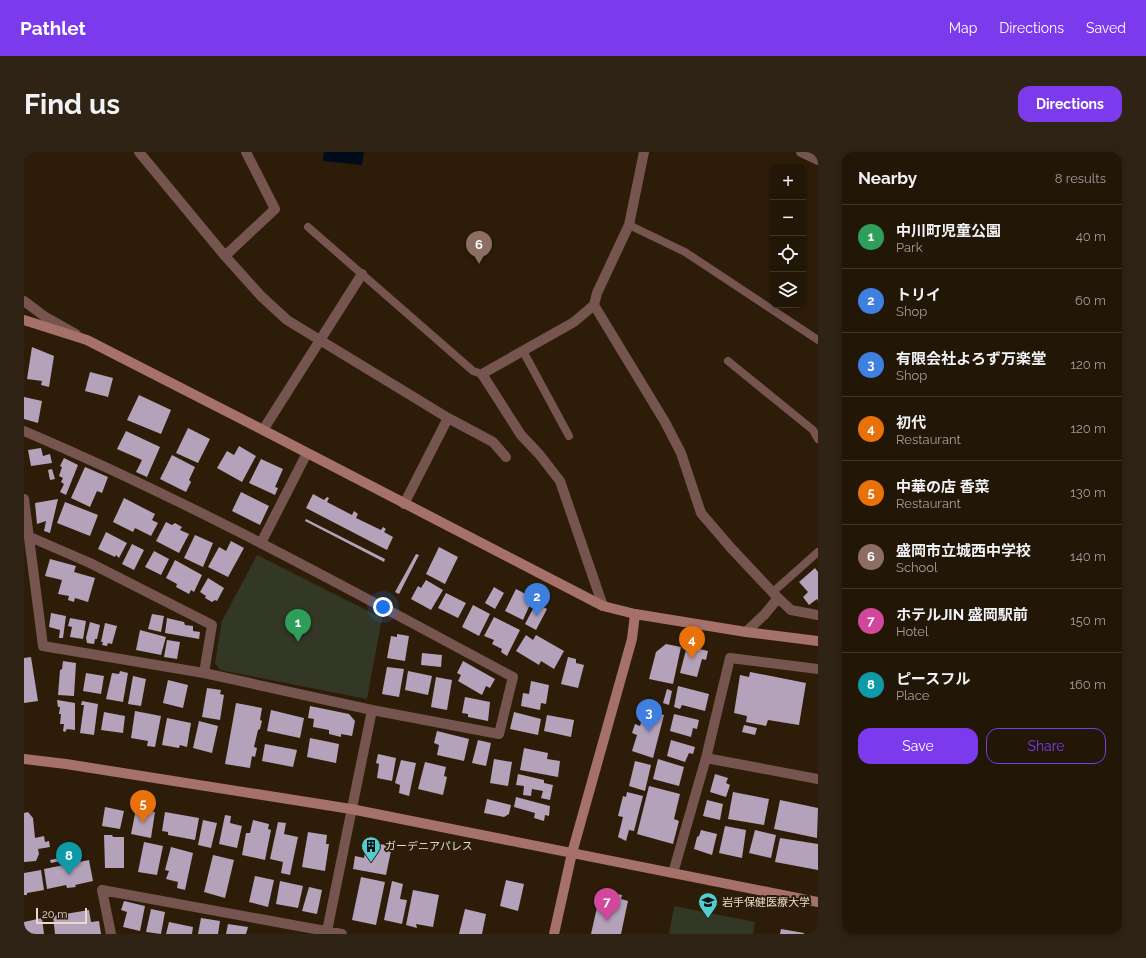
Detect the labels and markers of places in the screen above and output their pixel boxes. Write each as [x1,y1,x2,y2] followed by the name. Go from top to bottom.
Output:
[466,231,492,264] pin: 6
[524,583,550,616] pin: 2
[285,609,311,642] pin: 1
[679,626,705,659] pin: 4
[636,699,662,732] pin: 3
[130,790,156,823] pin: 5
[360,835,382,863] building icon: ガーデニアパレス
[385,840,473,853] place label: ガーデニアパレス
[56,842,82,875] pin: 8
[594,888,620,921] pin: 7
[697,891,719,919] school or university icon: 岩手保健医療大学
[722,896,810,909] place label: 岩手保健医療大学

